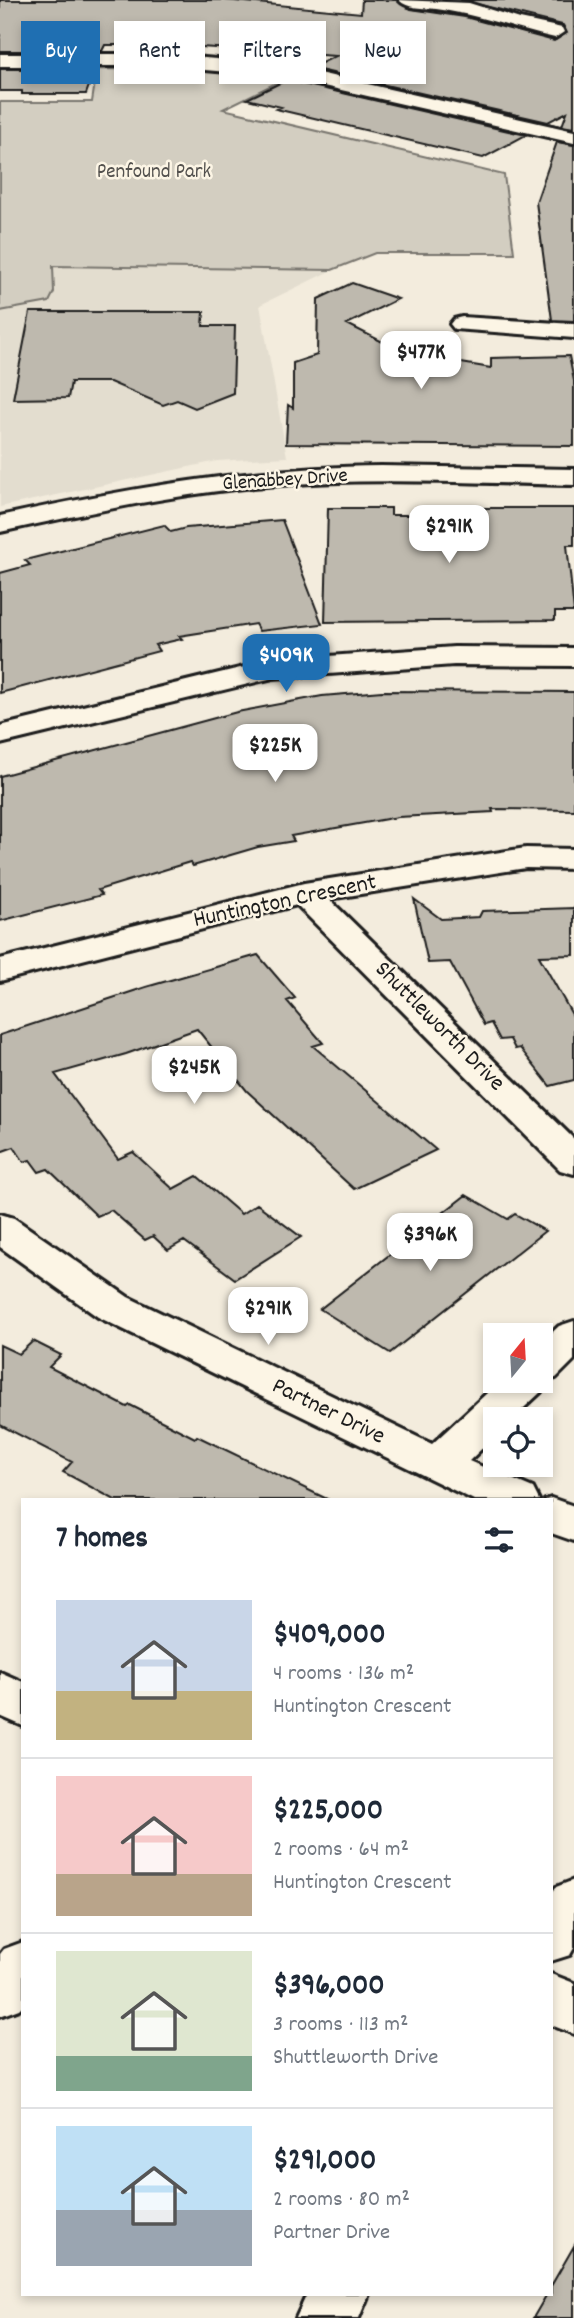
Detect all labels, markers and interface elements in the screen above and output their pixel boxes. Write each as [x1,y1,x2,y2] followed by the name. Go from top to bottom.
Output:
[21,21,100,84] chip: Buy
[114,21,205,84] chip: Rent
[219,21,326,84] chip: Filters
[340,21,426,84] chip: New
[97,158,211,188] park label: Penfound Park
[372,332,470,391] pin: $477K
[396,337,446,370] text: $477K
[221,462,349,500] street label: Glenabbey Drive
[400,505,498,565] pin: $291K
[425,511,473,544] text: $291K
[237,634,335,694] pin: $409K
[259,640,313,673] text: $409K
[226,724,324,784] pin: $225K
[248,730,302,763] text: $225K
[190,866,380,938] street label: Huntington Crescent
[366,954,512,1100] street label: Shuttleworth Drive
[145,1046,243,1106] pin: $245K
[168,1052,220,1085] text: $245K
[381,1214,479,1273] pin: $396K
[403,1219,457,1252] text: $396K
[219,1288,317,1347] pin: $291K
[244,1293,292,1326] text: $291K
[483,1323,553,1393] north arrow
[483,1323,553,1477] map controls
[266,1370,390,1454] street label: Partner Drive
[483,1407,553,1477] button: locate
[56,1519,148,1562] text: 7 homes
[480,1521,518,1559] icon: filters
[273,1615,386,1658] text: $409,000
[112,1628,196,1712] icon: home
[273,1658,414,1691] text: 4 rooms · 136 m²
[273,1691,452,1724] text: Huntington Crescent
[273,1791,383,1834] text: $225,000
[112,1804,196,1888] icon: home
[273,1834,409,1867] text: 2 rooms · 64 m²
[273,1867,452,1900] text: Huntington Crescent
[273,1966,385,2009] text: $396,000
[112,1979,196,2063] icon: home
[273,2009,409,2042] text: 3 rooms · 113 m²
[273,2042,438,2075] text: Shuttleworth Drive
[273,2141,376,2184] text: $291,000
[112,2154,196,2238] icon: home
[273,2184,410,2217] text: 2 rooms · 80 m²
[273,2217,390,2250] text: Partner Drive

